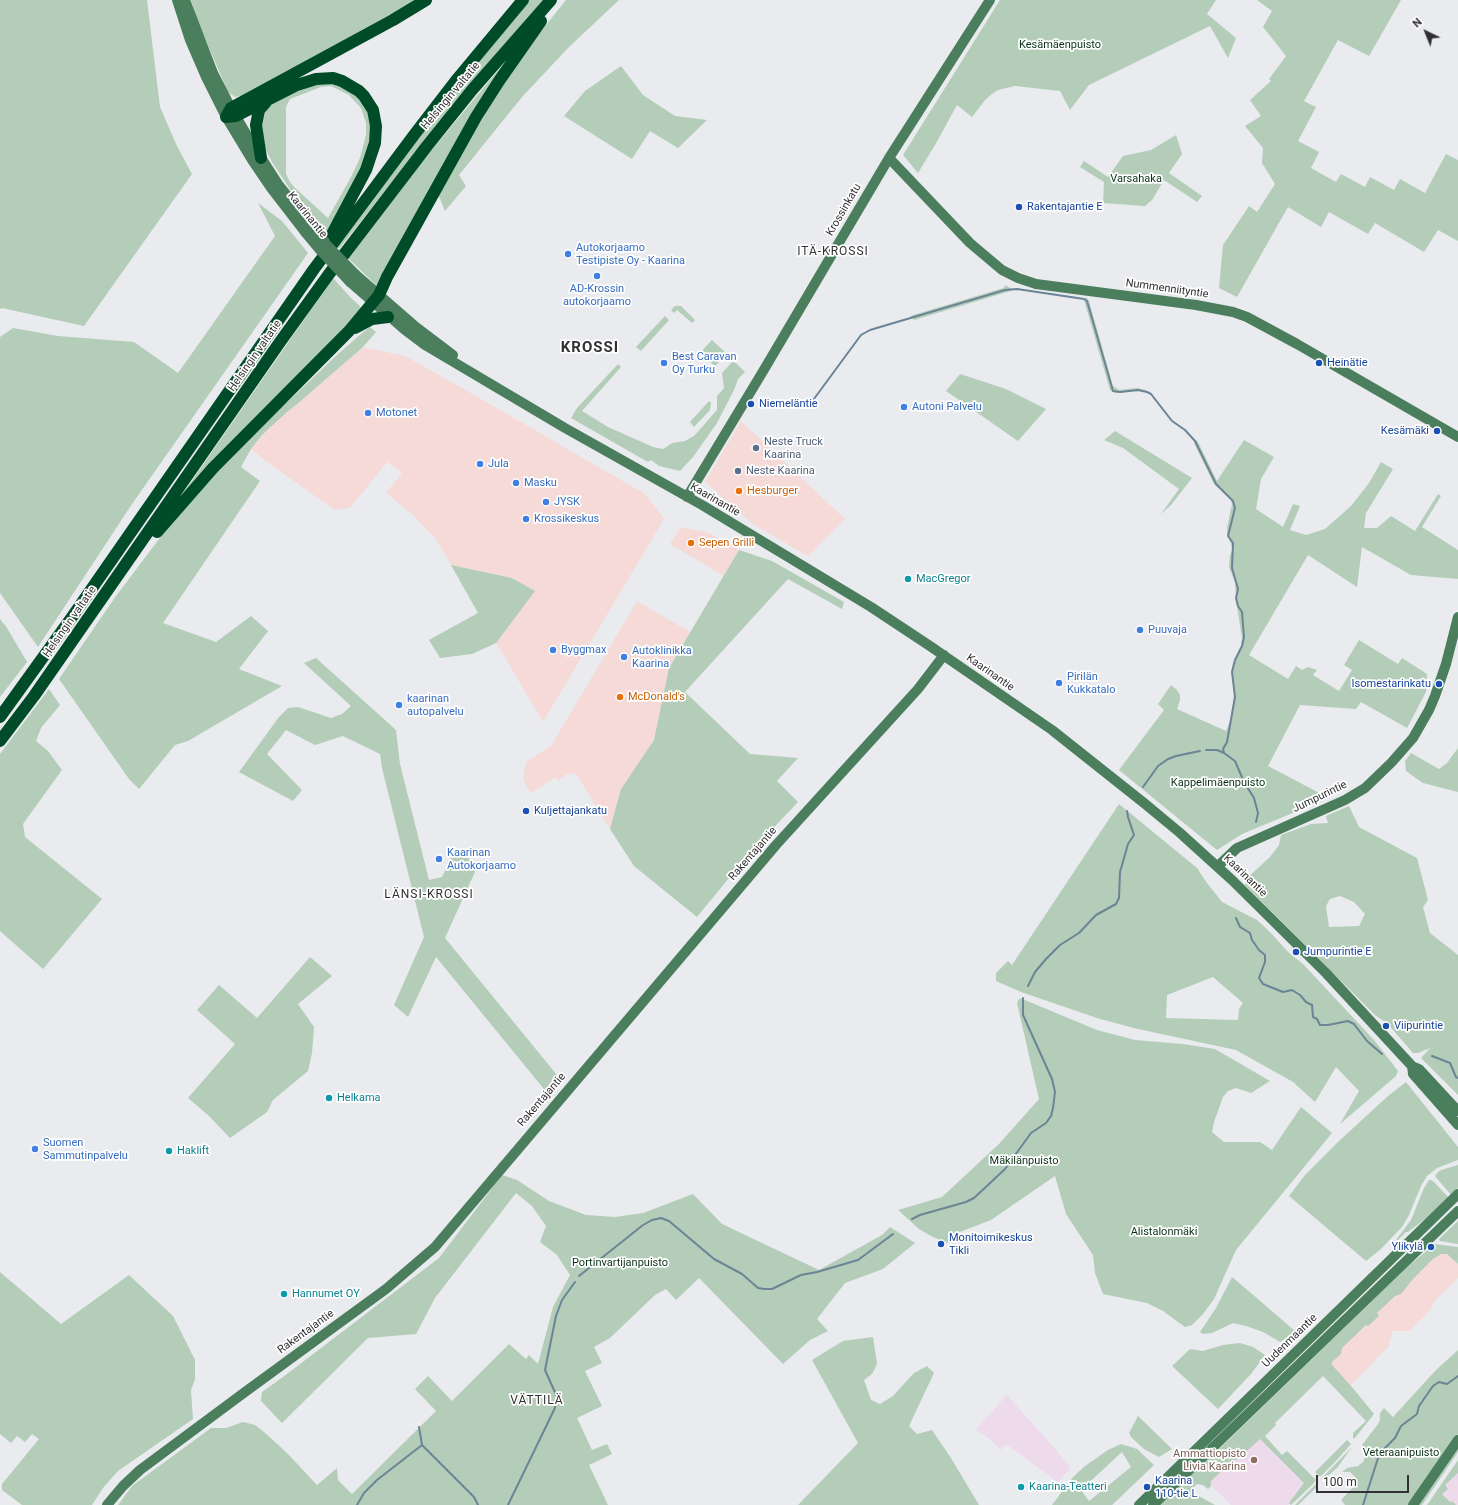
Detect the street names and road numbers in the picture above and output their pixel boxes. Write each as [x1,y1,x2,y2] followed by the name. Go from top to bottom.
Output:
[419,60,483,132] street label: Helsingin valtatie
[824,182,864,238] street label: Krossinkatu
[284,189,330,241] street label: Kaarinantie
[1125,277,1209,301] street label: Nummenniityntie
[225,318,285,394] street label: Helsingin valtatie
[688,480,742,520] street label: Kaarinantie
[40,584,100,660] street label: Helsingin valtatie
[963,652,1017,694] street label: Kaarinantie
[1291,778,1349,816] street label: Jumpurintie
[726,825,780,883] street label: Rakentajantie
[1220,852,1270,900] street label: Kaarinantie
[515,1071,569,1129] street label: Rakentajantie
[275,1307,337,1357] street label: Rakentajantie
[1260,1312,1320,1370] street label: Uudenmaantie

